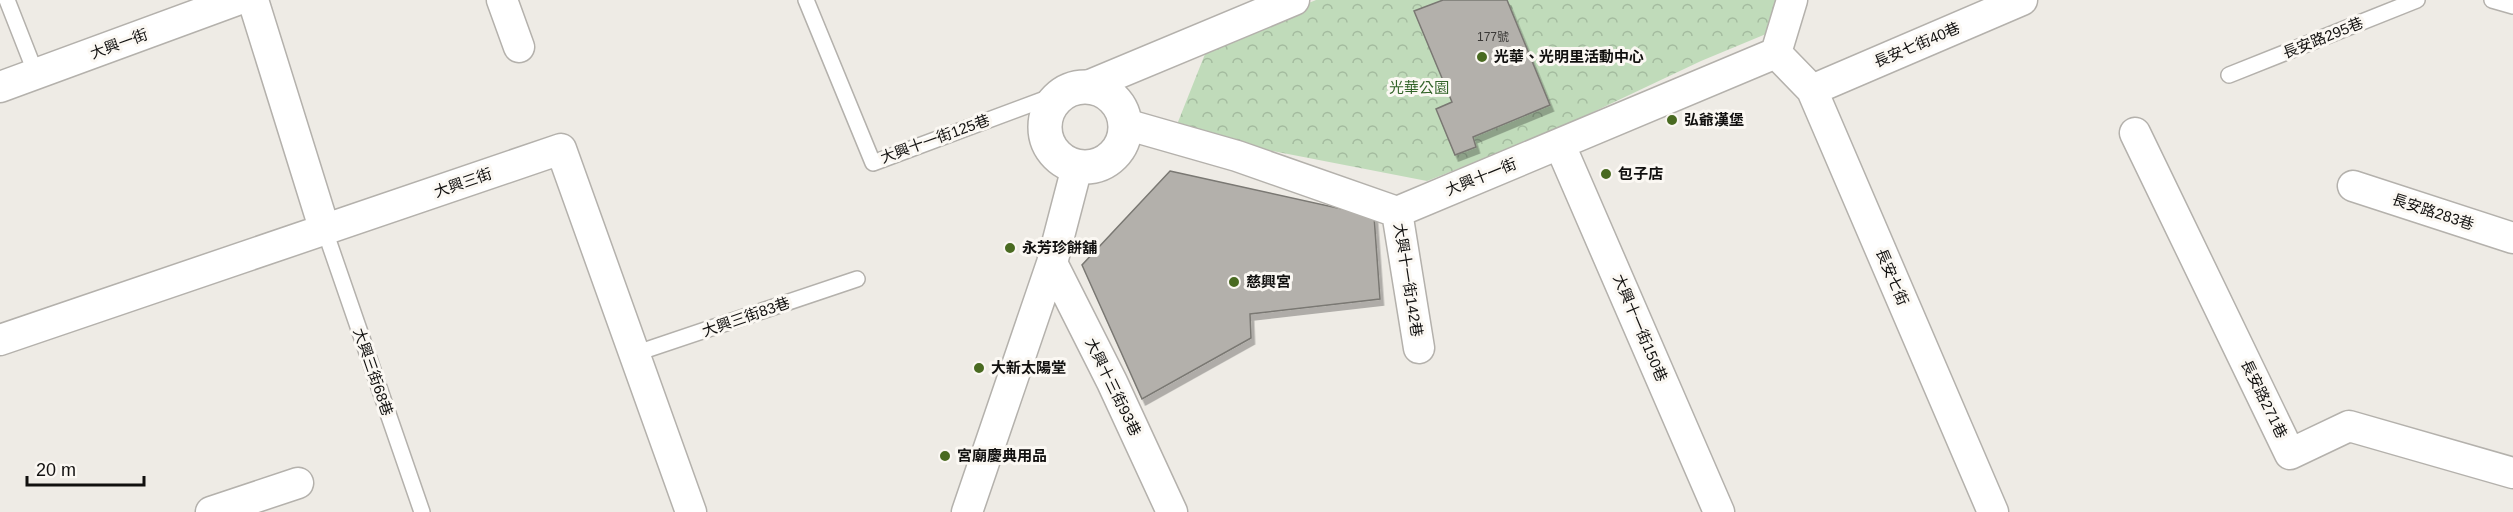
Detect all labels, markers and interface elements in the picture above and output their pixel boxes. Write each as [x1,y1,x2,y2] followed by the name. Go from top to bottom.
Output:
[2280,14,2365,61] street label: 長安路295巷
[1871,19,1962,70] street label: 長安七街40巷
[88,25,150,62] street label: 大興一街
[1477,30,1509,44] house number: 177號
[1494,48,1644,65] place label: 光華、光明里活動中心
[1475,50,1489,64] marker: 光華、光明里活動中心
[1389,79,1449,96] park label: 光華公園
[878,111,992,166] street label: 大興十一街125巷
[1684,111,1744,128] place label: 弘爺漢堡
[1665,113,1679,127] marker: 弘爺漢堡
[1443,155,1519,198] street label: 大興十一街
[432,165,494,200] street label: 大興三街
[1618,165,1663,182] place label: 包子店
[1599,167,1613,181] marker: 包子店
[2390,190,2476,233] street label: 長安路283巷
[1391,222,1426,338] street label: 大興十一街142巷
[1022,239,1097,256] place label: 永芳珍餅舖
[1003,241,1017,255] marker: 永芳珍餅舖
[1873,246,1912,308] street label: 長安七街
[1610,272,1671,384] street label: 大興十一街150巷
[1246,273,1291,290] place label: 慈興宮
[1227,275,1241,289] marker: 慈興宮
[700,294,792,339] street label: 大興三街83巷
[351,326,396,418] street label: 大興三街68巷
[1082,335,1144,438] street label: 大興十三街93巷
[2238,357,2291,441] street label: 長安路271巷
[991,359,1066,376] place label: 大新太陽堂
[972,361,986,375] marker: 大新太陽堂
[957,447,1047,464] place label: 宮廟慶典用品
[27,449,144,487] scale bar
[938,449,952,463] marker: 宮廟慶典用品
[36,460,76,480] text: 20 m

